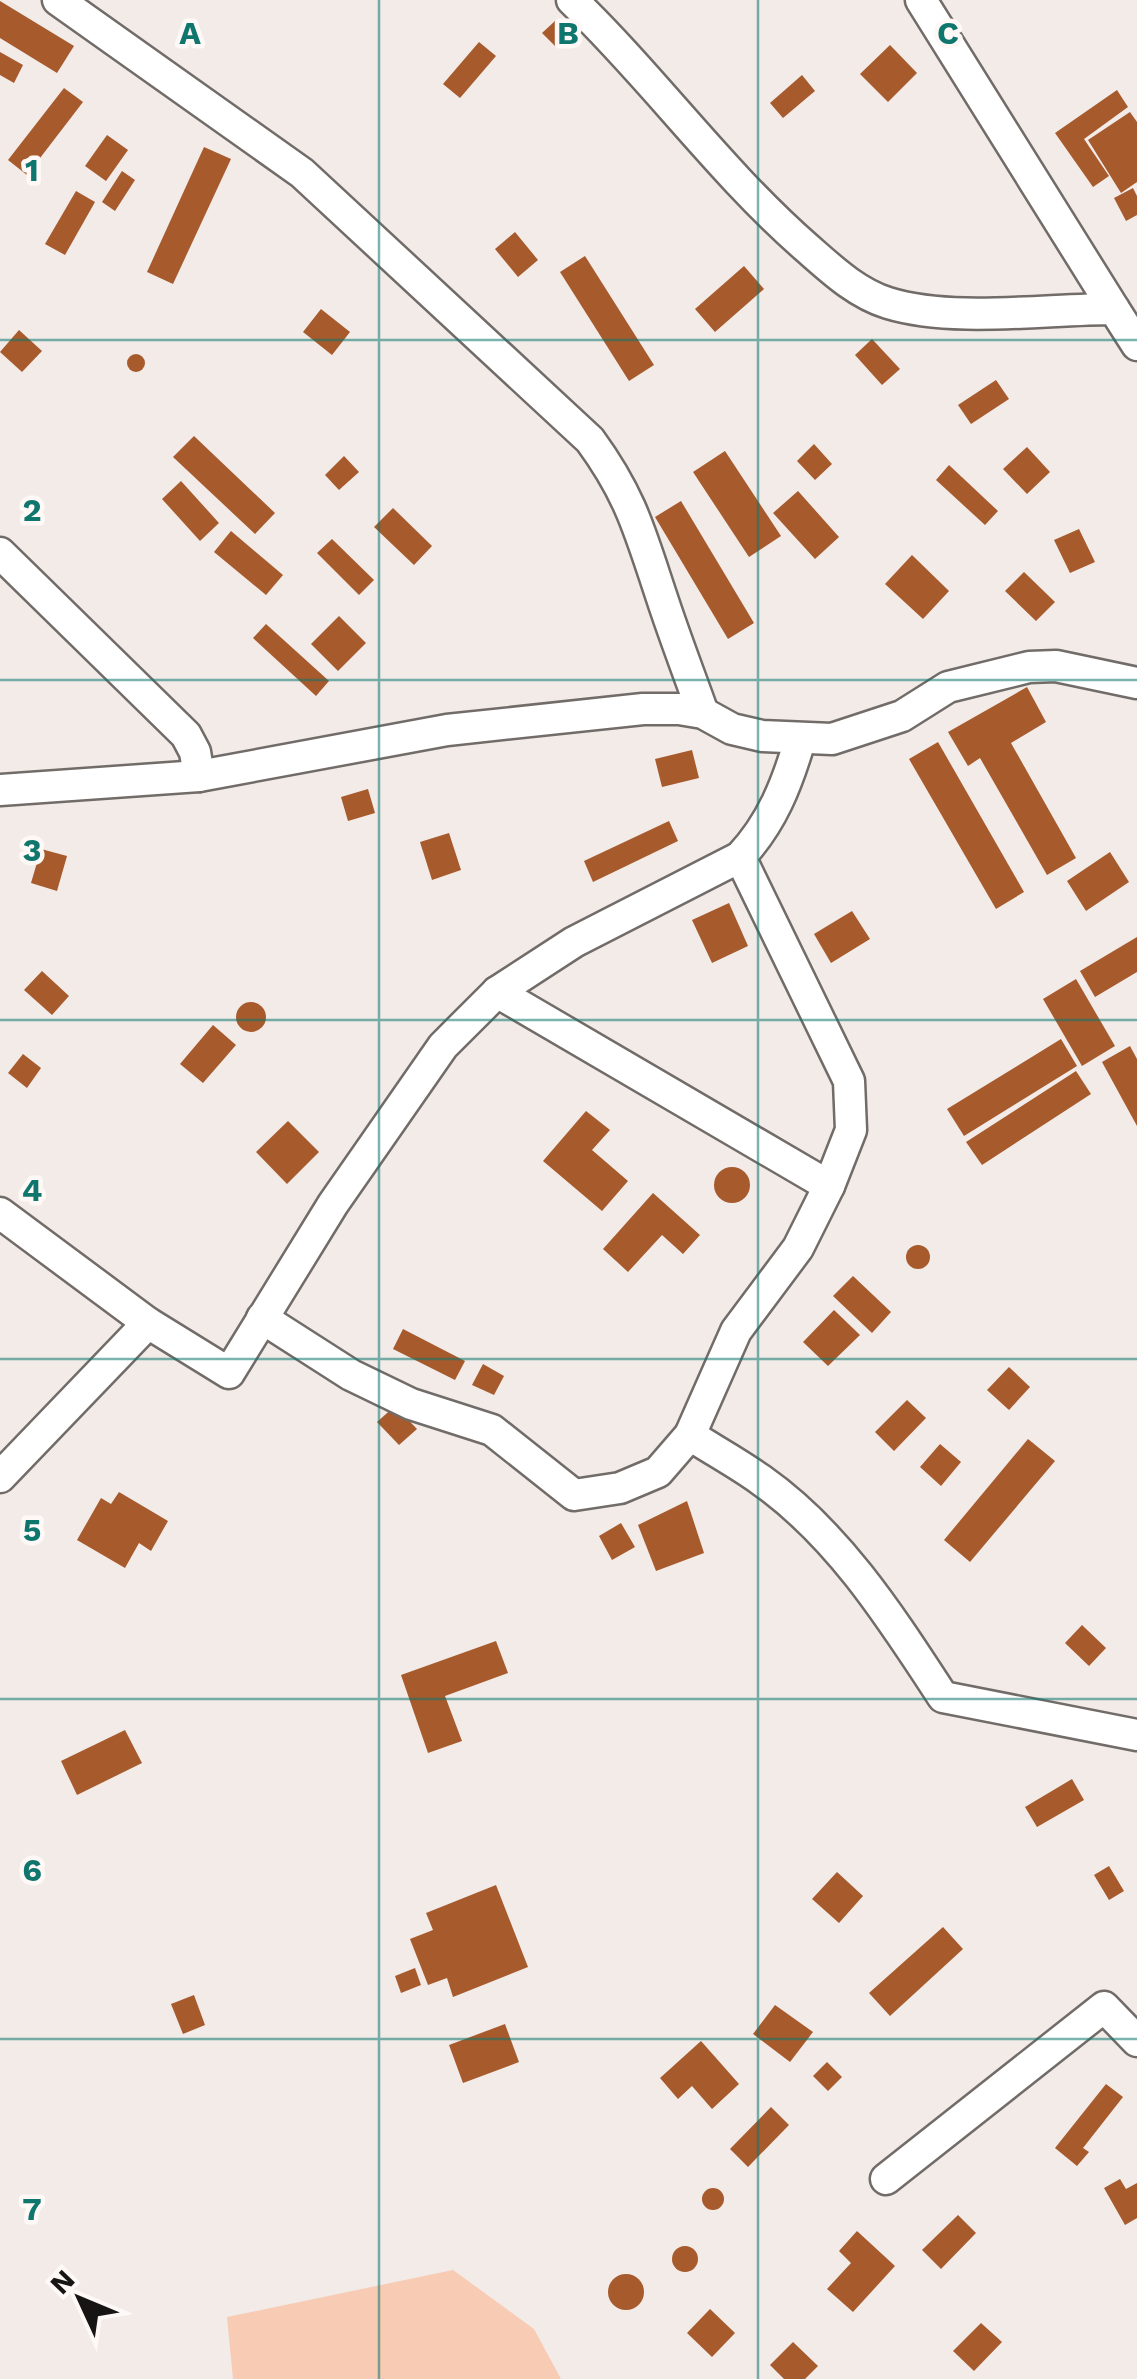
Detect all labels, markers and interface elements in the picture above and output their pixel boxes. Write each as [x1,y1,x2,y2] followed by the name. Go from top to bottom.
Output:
[179,14,201,52] text: A
[557,14,579,52] text: B
[937,14,959,52] text: C
[25,151,39,189] text: 1
[22,491,42,529] text: 2
[23,831,41,869] text: 3
[22,1171,42,1209] text: 4
[23,1511,41,1549] text: 5
[22,1851,42,1889] text: 6
[22,2190,42,2228] text: 7
[30,2249,130,2349] north arrow
[43,2263,81,2301] text: N

